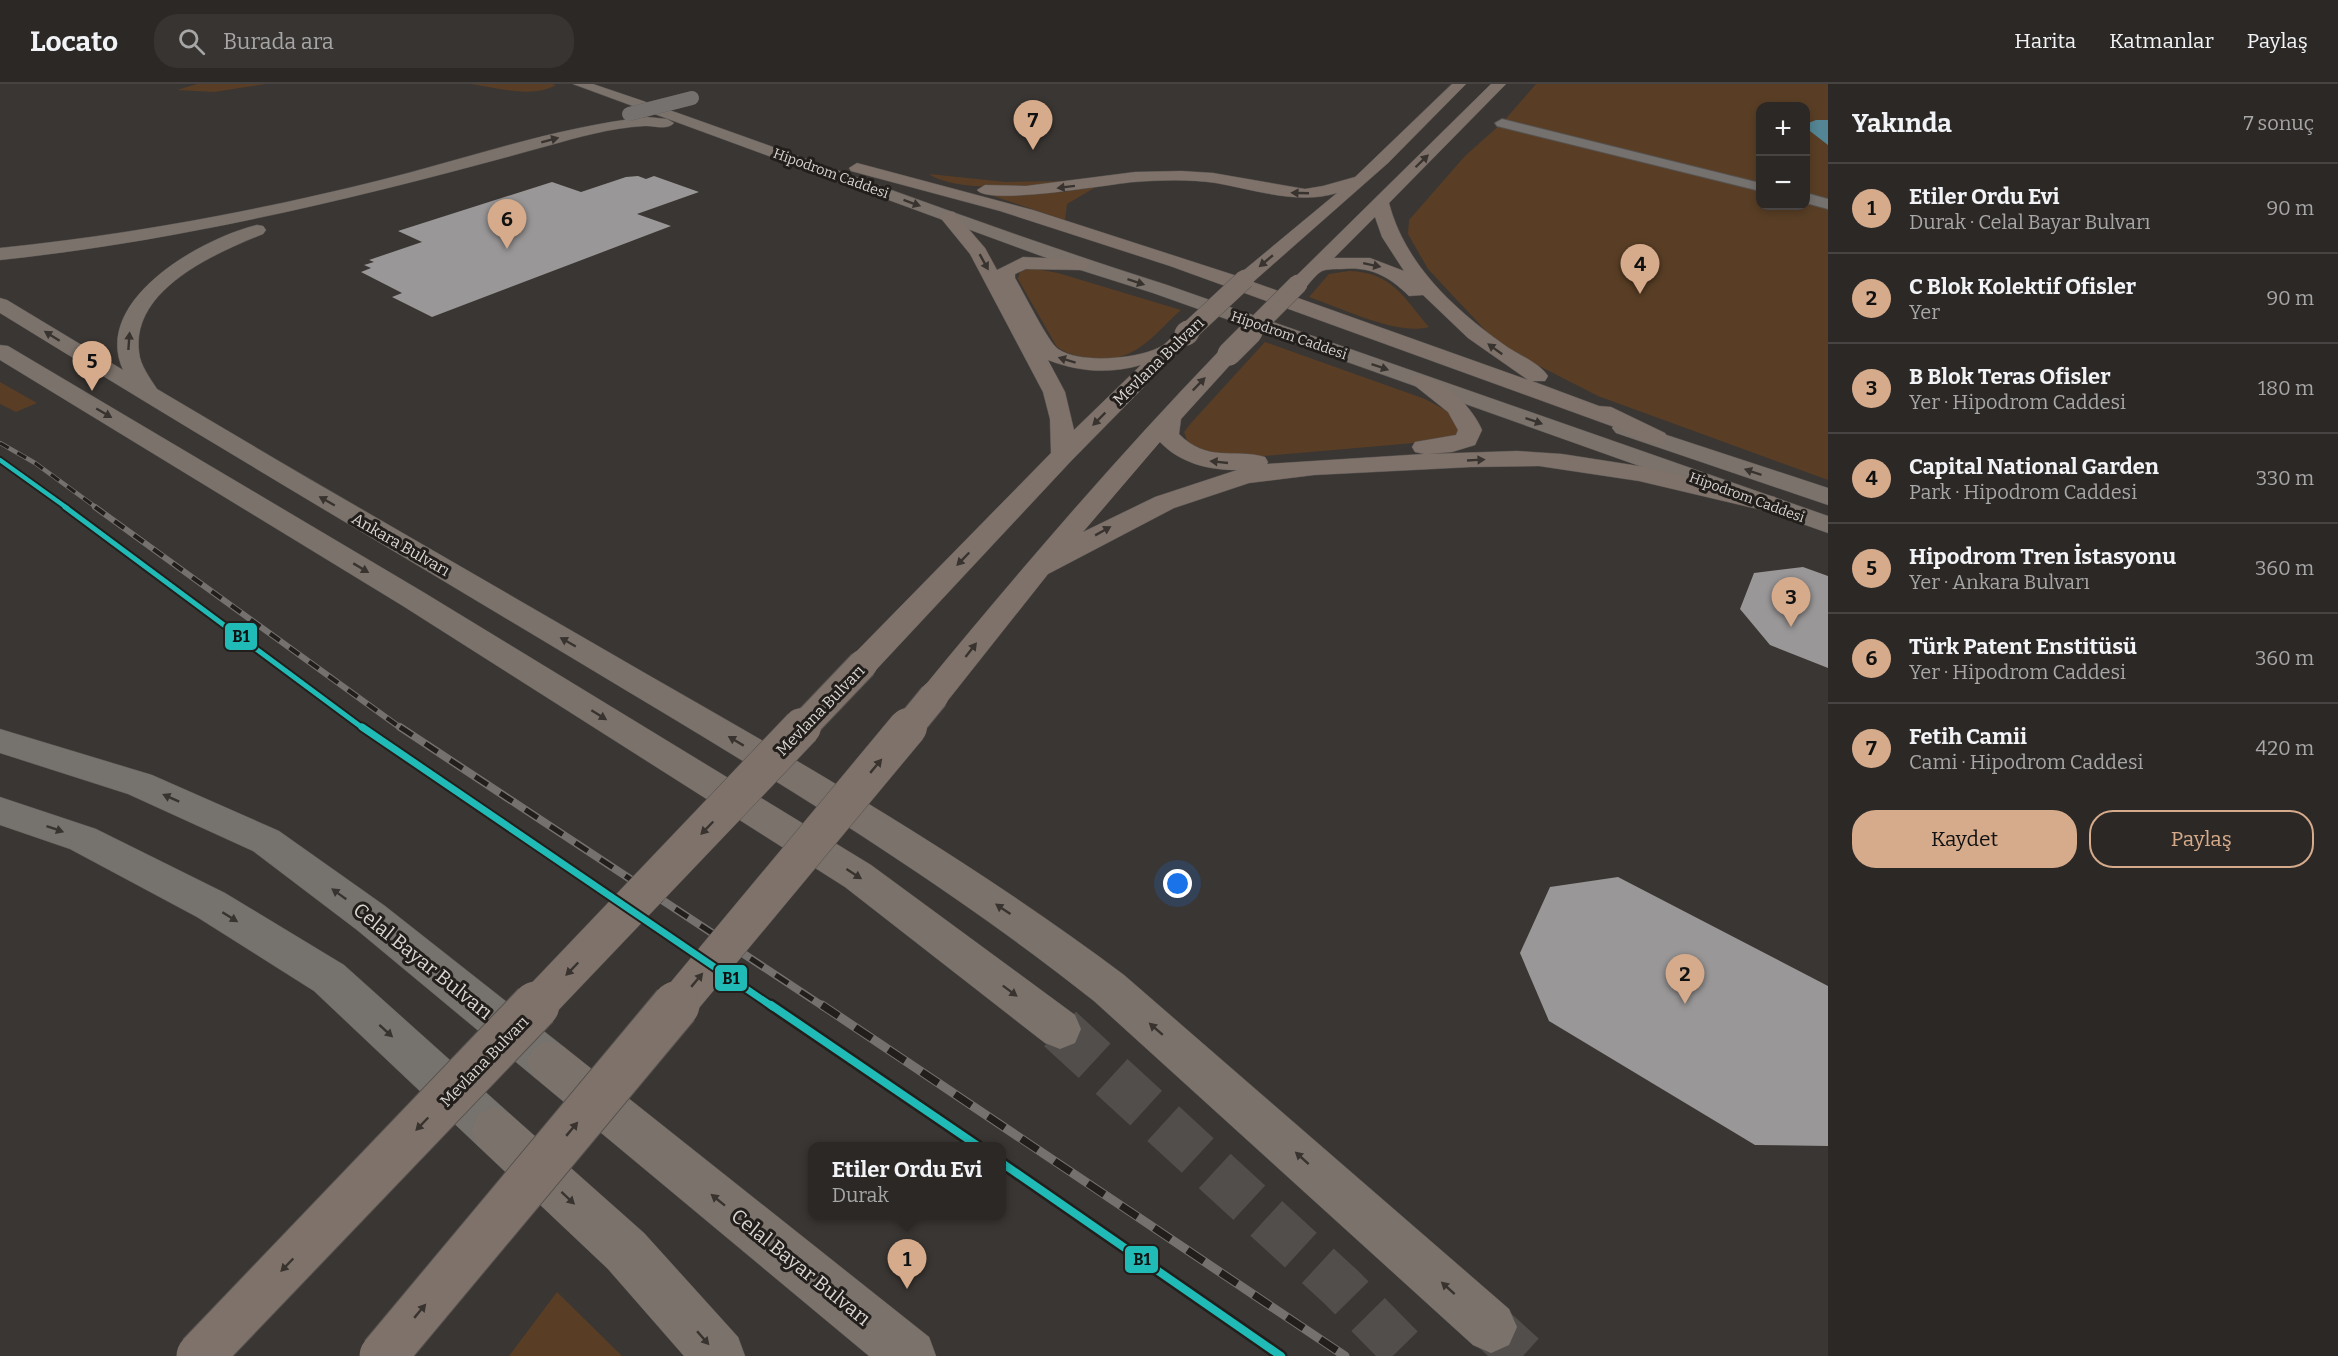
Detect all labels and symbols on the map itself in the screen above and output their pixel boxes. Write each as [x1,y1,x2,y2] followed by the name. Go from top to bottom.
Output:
[1014,100,1052,150] pin: 7
[541,135,559,145] one-way arrow
[771,145,891,202] street label: Hipodrom Caddesi
[1414,155,1428,169] one-way arrow
[1056,183,1075,192] one-way arrow
[1291,188,1310,198] one-way arrow
[903,198,921,208] one-way arrow
[488,200,526,249] pin: 6
[1620,244,1660,294] pin: 4
[979,254,989,271] one-way arrow
[1258,255,1274,268] one-way arrow
[1363,261,1382,270] one-way arrow
[1127,278,1145,287] one-way arrow
[1229,308,1349,363] street label: Hipodrom Caddesi
[1109,313,1208,409] street label: Mevlana Bulvarı
[43,331,60,342] one-way arrow
[124,332,134,351] one-way arrow
[72,342,112,391] pin: 5
[1487,343,1503,355] one-way arrow
[1058,354,1076,364] one-way arrow
[1371,362,1389,372] one-way arrow
[1192,377,1206,391] one-way arrow
[96,408,113,418] one-way arrow
[1092,411,1106,425] one-way arrow
[1525,417,1543,427] one-way arrow
[1466,455,1485,464] one-way arrow
[1209,457,1228,467] one-way arrow
[1744,466,1762,476] one-way arrow
[1687,469,1807,526] street label: Hipodrom Caddesi
[319,495,335,506] one-way arrow
[348,509,453,580] street label: Ankara Bulvarı
[1095,526,1112,536] one-way arrow
[957,552,971,566] one-way arrow
[353,562,370,573] one-way arrow
[1772,578,1810,627] pin: 3
[224,622,258,651] line badge: B1
[232,627,250,646] text: B1
[559,637,576,647] one-way arrow
[964,643,976,658] one-way arrow
[772,661,869,760] street label: Mevlana Bulvarı
[590,709,606,721] one-way arrow
[727,736,744,746] one-way arrow
[870,758,883,774] one-way arrow
[162,793,179,802] one-way arrow
[700,820,714,834] one-way arrow
[47,825,65,835] one-way arrow
[846,869,863,880] one-way arrow
[1163,869,1192,898] your location
[331,888,347,900] one-way arrow
[349,897,497,1025] street label: Celal Bayar Bulvarı
[995,903,1011,915] one-way arrow
[221,911,238,922] one-way arrow
[1666,954,1704,1004] pin: 2
[565,961,579,975] one-way arrow
[714,964,748,992] line badge: B1
[722,969,740,988] text: B1
[691,972,704,988] one-way arrow
[1003,985,1018,997] one-way arrow
[436,1012,533,1111] street label: Mevlana Bulvarı
[1149,1023,1164,1036] one-way arrow
[379,1024,394,1038] one-way arrow
[416,1117,430,1131] one-way arrow
[566,1121,579,1137] one-way arrow
[1295,1152,1310,1165] one-way arrow
[561,1191,576,1205] one-way arrow
[711,1194,726,1207] one-way arrow
[727,1203,875,1331] street label: Celal Bayar Bulvarı
[888,1240,926,1289] pin: 1
[1124,1245,1159,1274] line badge: B1
[1133,1250,1151,1269] text: B1
[281,1258,295,1272] one-way arrow
[1440,1281,1455,1295] one-way arrow
[414,1303,427,1319] one-way arrow
[696,1330,709,1345] one-way arrow

